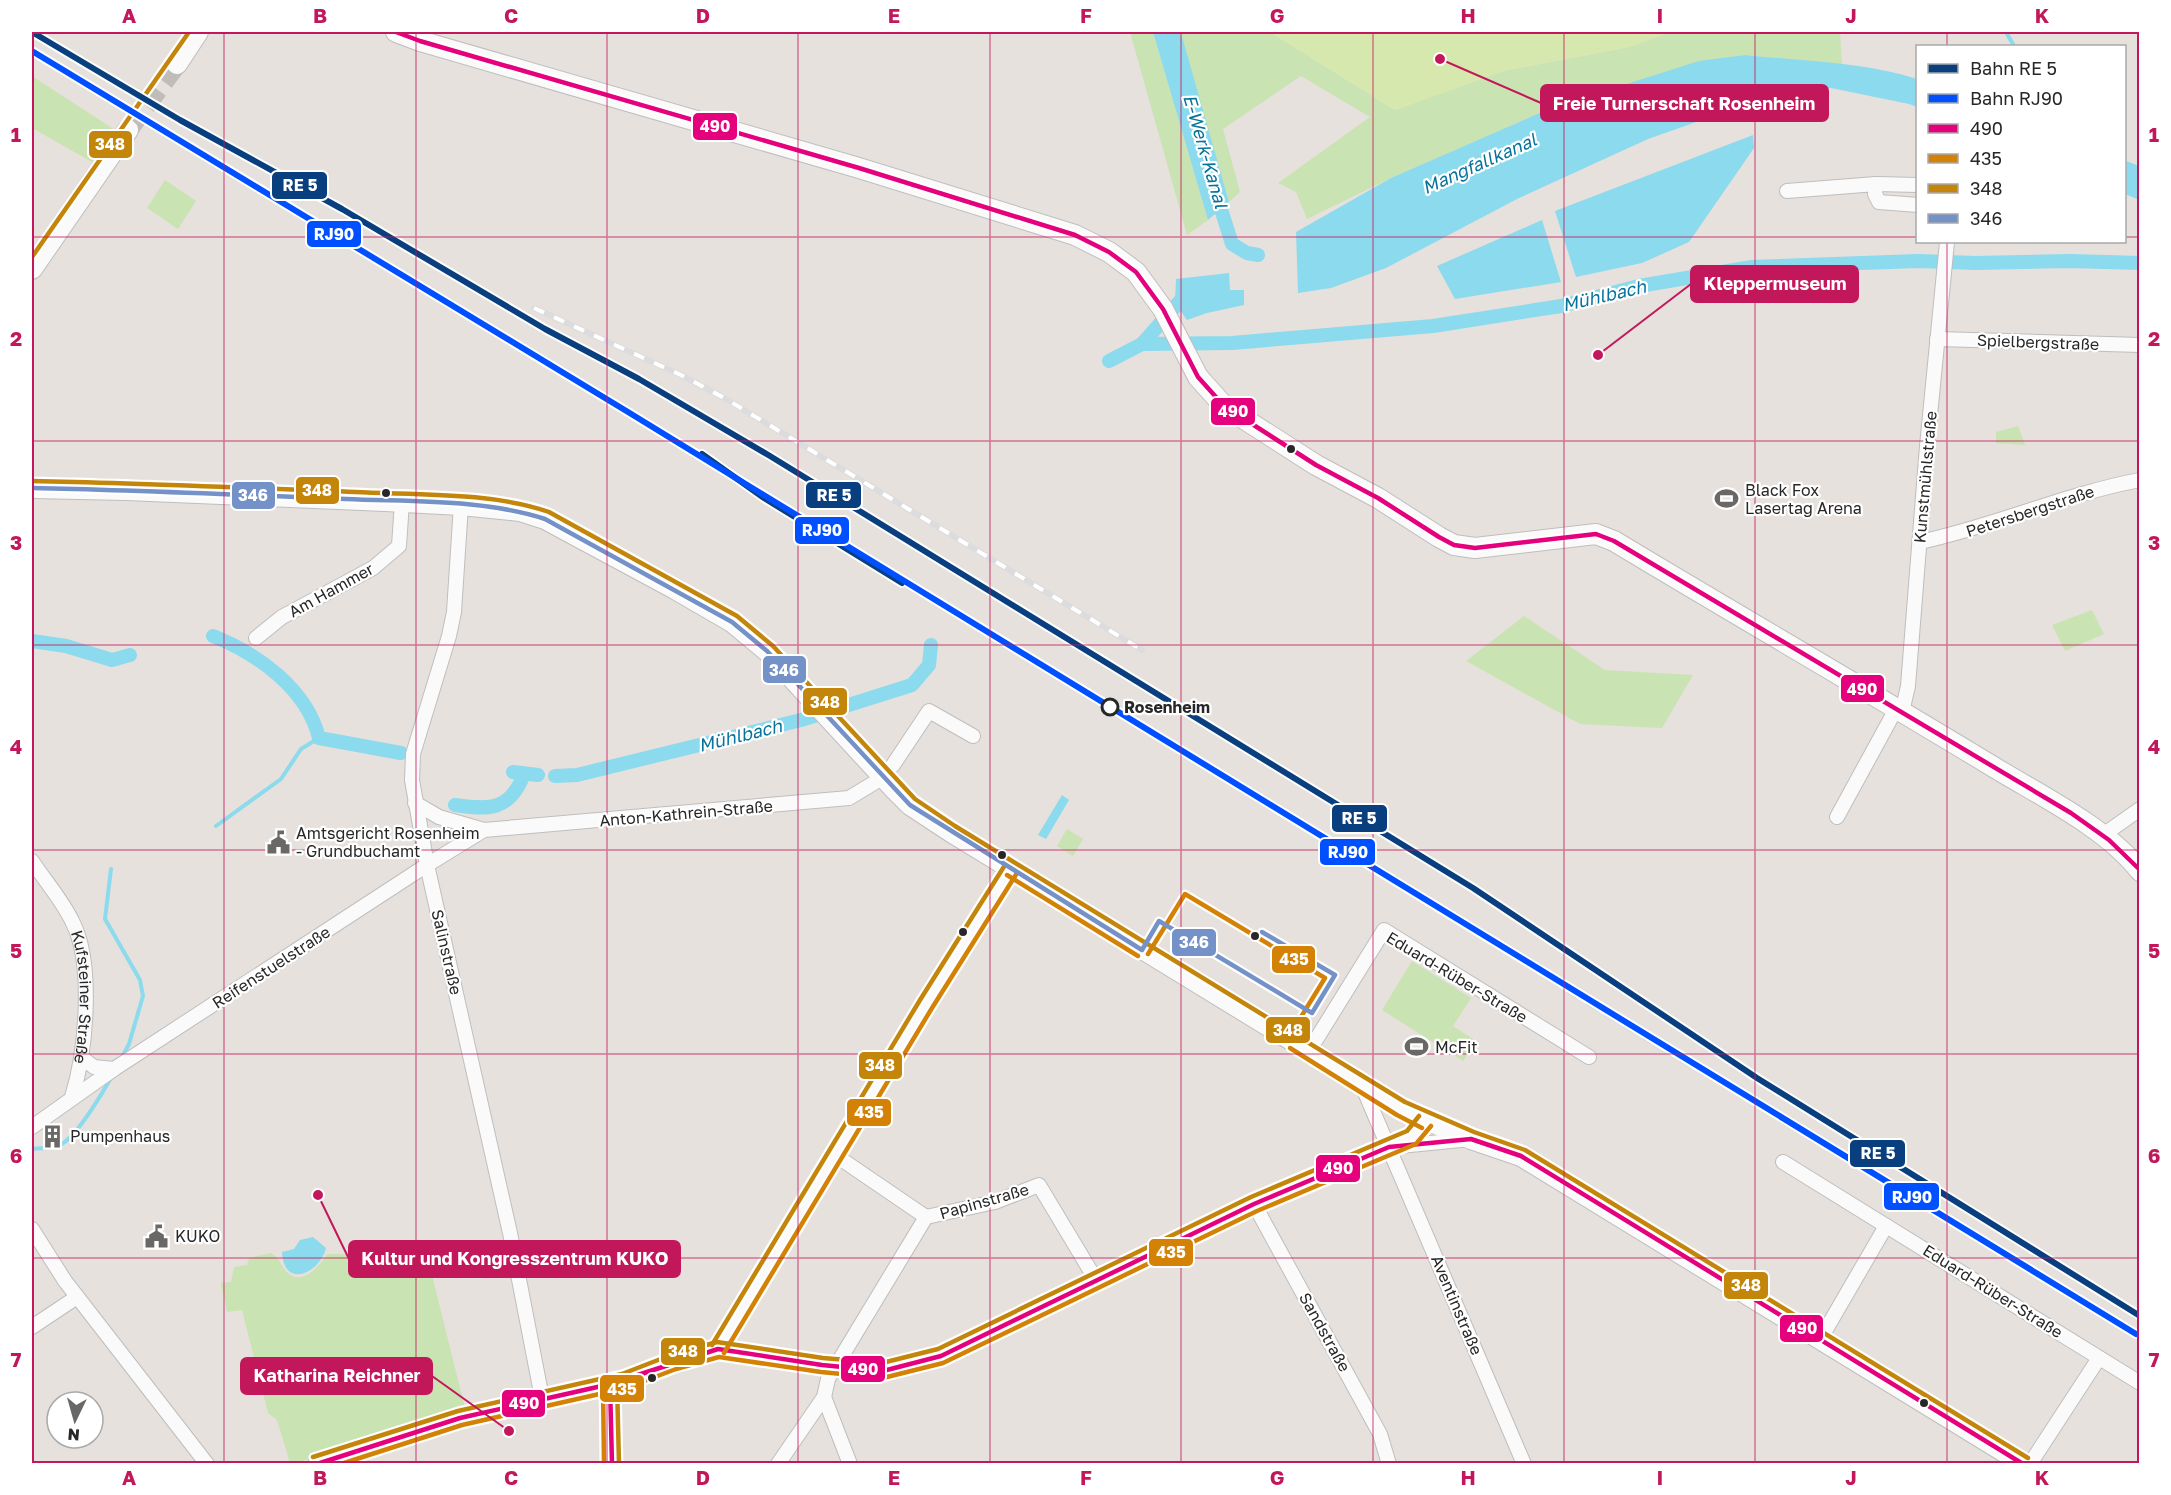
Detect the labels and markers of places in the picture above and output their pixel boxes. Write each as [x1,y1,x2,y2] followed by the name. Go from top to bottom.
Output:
[1541,85,1828,121] callout: Freie Turnerschaft Rosenheim
[1691,266,1858,302] callout: Kleppermuseum
[1285,443,1297,455] unlabelled marker
[1745,480,1862,518] place label: Black Fox Lasertag Arena
[1714,486,1740,512] sports icon: Black Fox Lasertag Arena
[380,487,392,499] unlabelled marker
[1124,697,1210,717] place label: Rosenheim
[1101,698,1119,716] marker: Rosenheim
[296,823,480,861] place label: Amtsgericht Rosenheim - Grundbuchamt
[265,829,291,855] public building icon: Amtsgericht Rosenheim - Grundbuchamt
[996,849,1008,861] unlabelled marker
[957,926,969,938] unlabelled marker
[1249,930,1261,942] unlabelled marker
[1404,1034,1430,1060] sports icon: McFit
[1435,1037,1478,1057] place label: McFit
[39,1123,65,1149] building icon: Pumpenhaus
[70,1126,170,1146] place label: Pumpenhaus
[144,1223,170,1249] public building icon: KUKO
[175,1226,220,1246] place label: KUKO
[349,1241,680,1277] callout: Kultur und Kongresszentrum KUKO
[241,1358,432,1394] callout: Katharina Reichner
[646,1372,658,1384] unlabelled marker
[1918,1397,1930,1409] unlabelled marker

